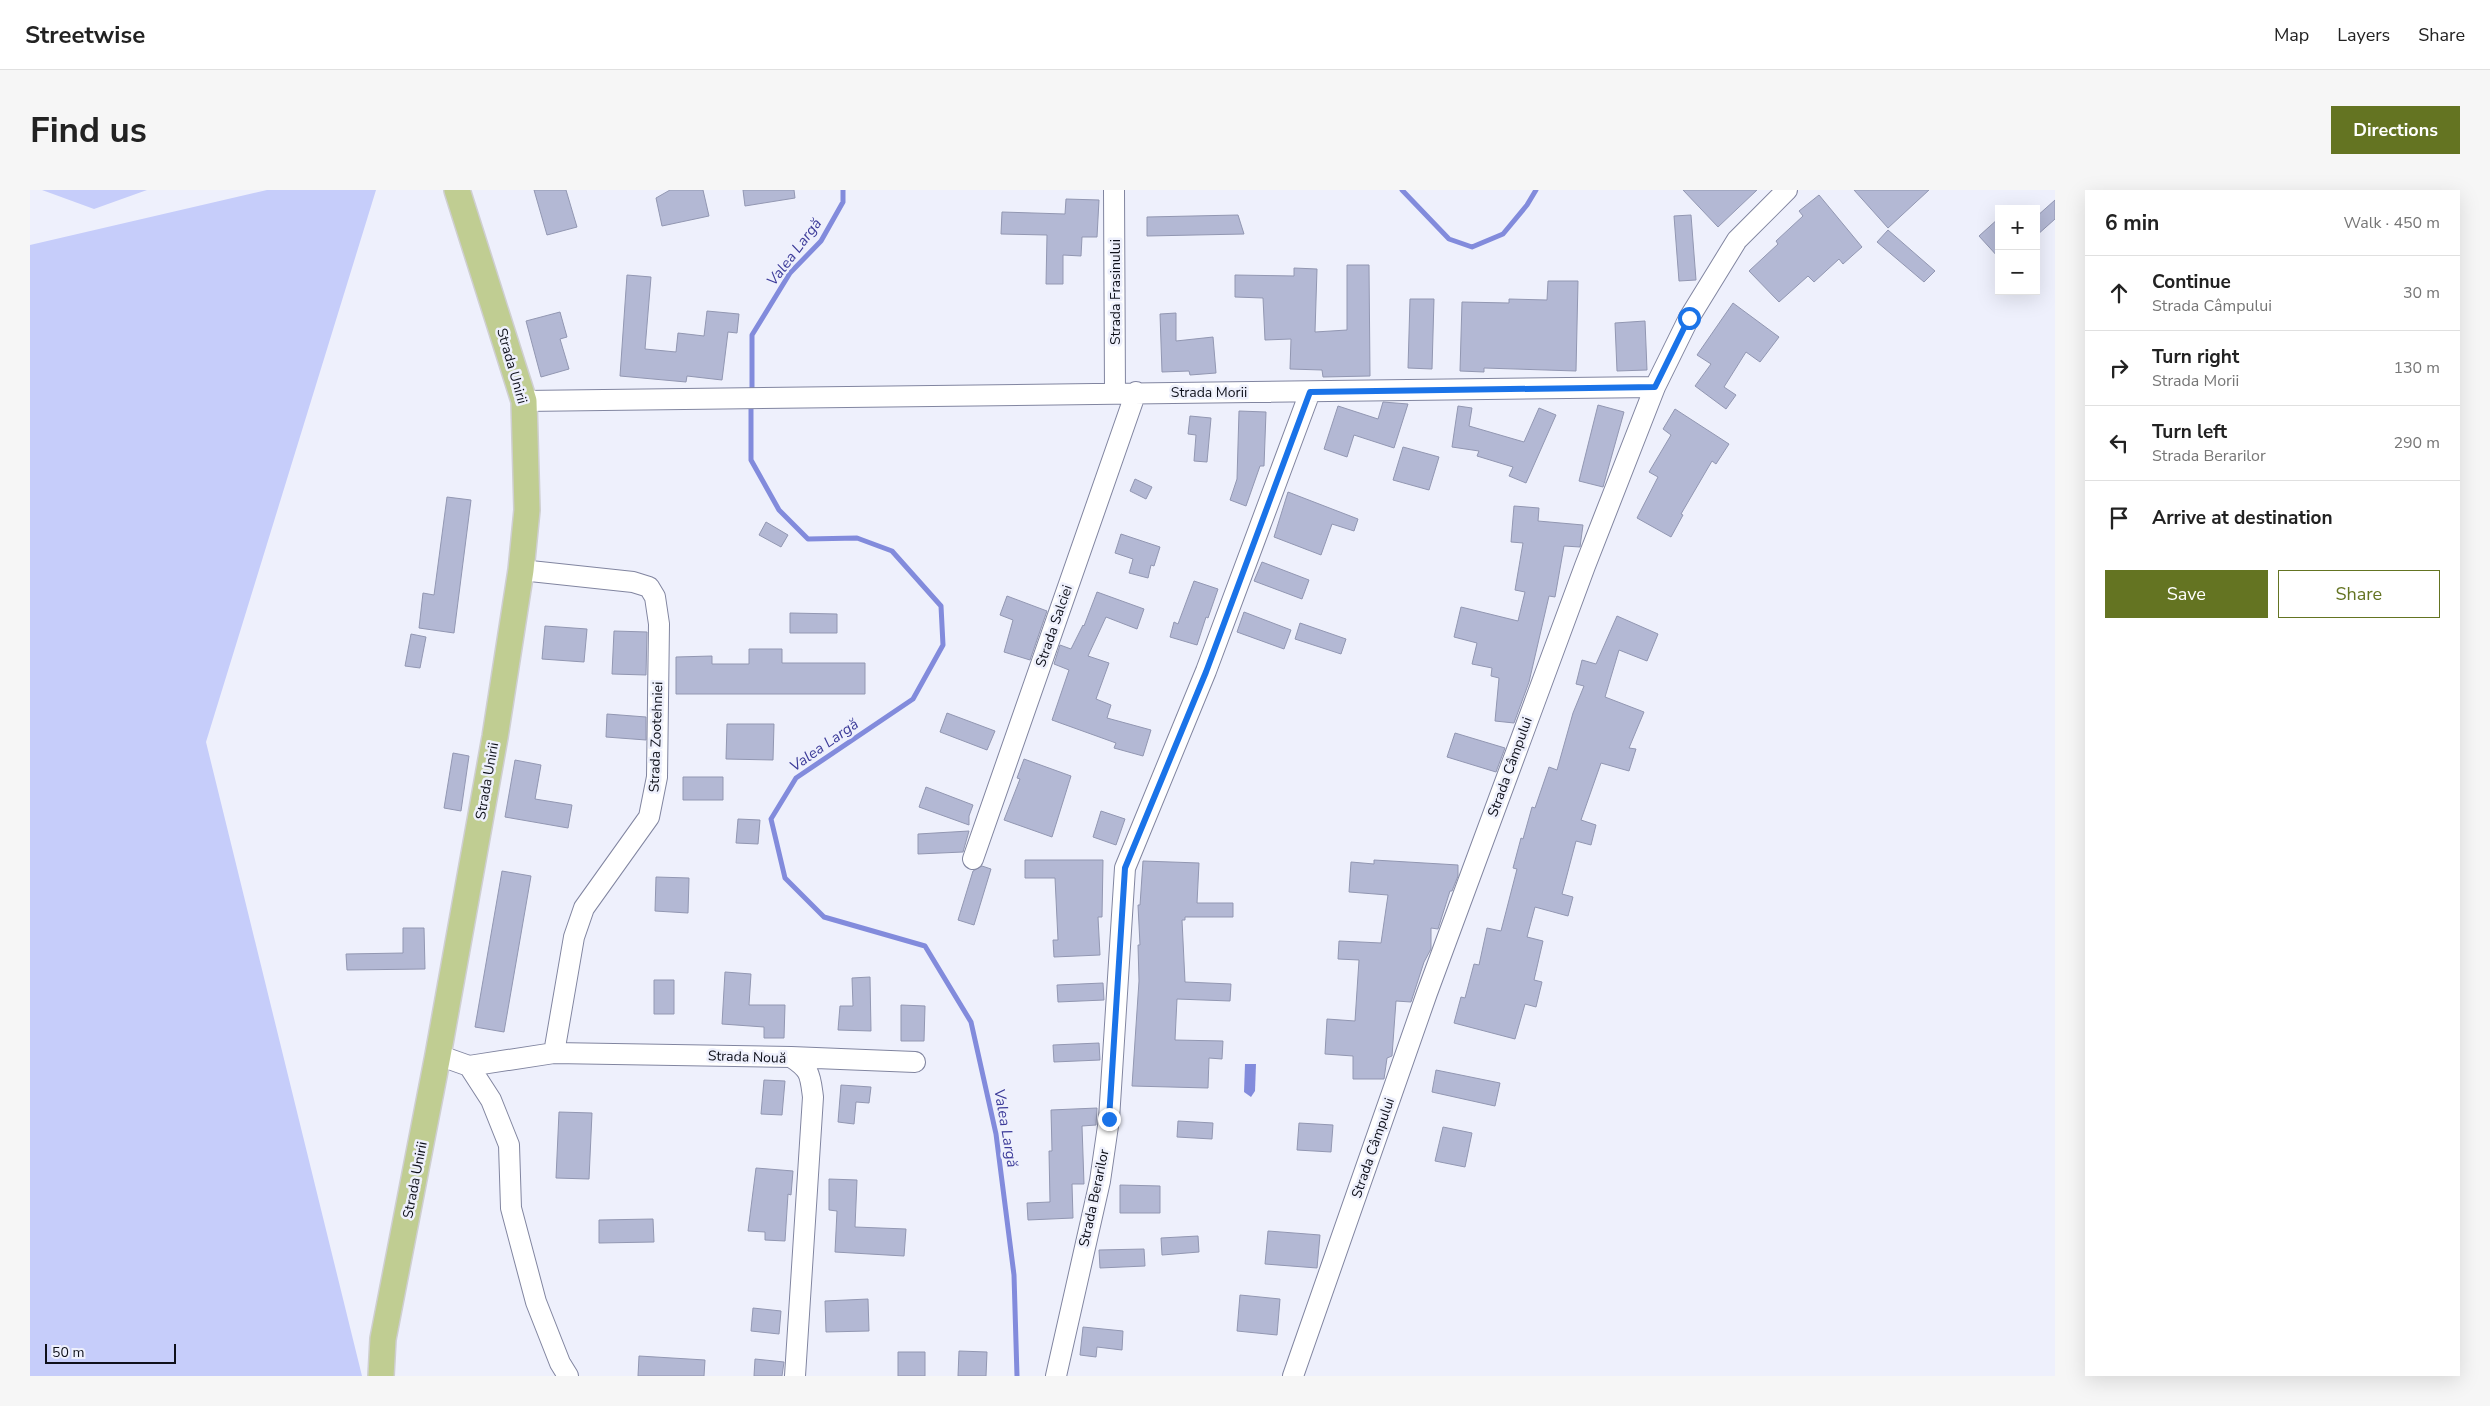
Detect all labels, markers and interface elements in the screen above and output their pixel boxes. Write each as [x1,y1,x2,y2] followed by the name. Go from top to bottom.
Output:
[25,19,145,51] text: Streetwise
[2274,23,2309,47] text: Map
[2337,23,2390,47] text: Layers
[2418,23,2465,47] text: Share
[2331,106,2460,154] button: Directions
[30,107,147,154] text: Find us
[1995,205,2040,295] map controls
[1995,205,2040,250] button: +
[2105,209,2159,237] text: 6 min
[2344,212,2440,234] text: Walk · 450 m
[762,214,826,290] water label: Valea Largă
[1106,239,1125,345] street label: Strada Frasinului
[1995,250,2040,295] button: −
[2152,269,2231,295] text: Continue
[2105,279,2133,307] icon: ahead
[2403,282,2440,304] text: 30 m
[2152,295,2272,317] text: Strada Câmpului
[1678,307,1701,330] route start
[492,326,532,406] street label: Strada Unirii
[2152,344,2239,370] text: Turn right
[2105,354,2133,382] icon: right
[2393,357,2440,379] text: 130 m
[2152,370,2239,392] text: Strada Morii
[1171,383,1247,402] street label: Strada Morii
[2152,419,2227,445] text: Turn left
[2105,429,2133,457] icon: left
[2393,432,2440,454] text: 290 m
[2152,445,2266,467] text: Strada Berarilor
[2105,504,2133,532] icon: arrive
[2152,505,2333,531] text: Arrive at destination
[2105,570,2268,618] button: Save
[2278,570,2440,618] button: Share
[1031,582,1077,670] street label: Strada Salciei
[645,681,667,793] street label: Strada Zootehniei
[786,714,862,776] water label: Valea Largă
[1483,714,1537,820] street label: Strada Câmpului
[471,741,503,821] street label: Strada Unirii
[707,1046,787,1068] street label: Strada Nouă
[989,1087,1023,1169] water label: Valea Largă
[1347,1095,1399,1201] street label: Strada Câmpului
[1098,1108,1121,1131] route end
[398,1140,432,1220] street label: Strada Unirii
[1074,1147,1114,1249] street label: Strada Berarilor
[45,1341,176,1364] scale bar
[52,1343,84,1362] text: 50 m

